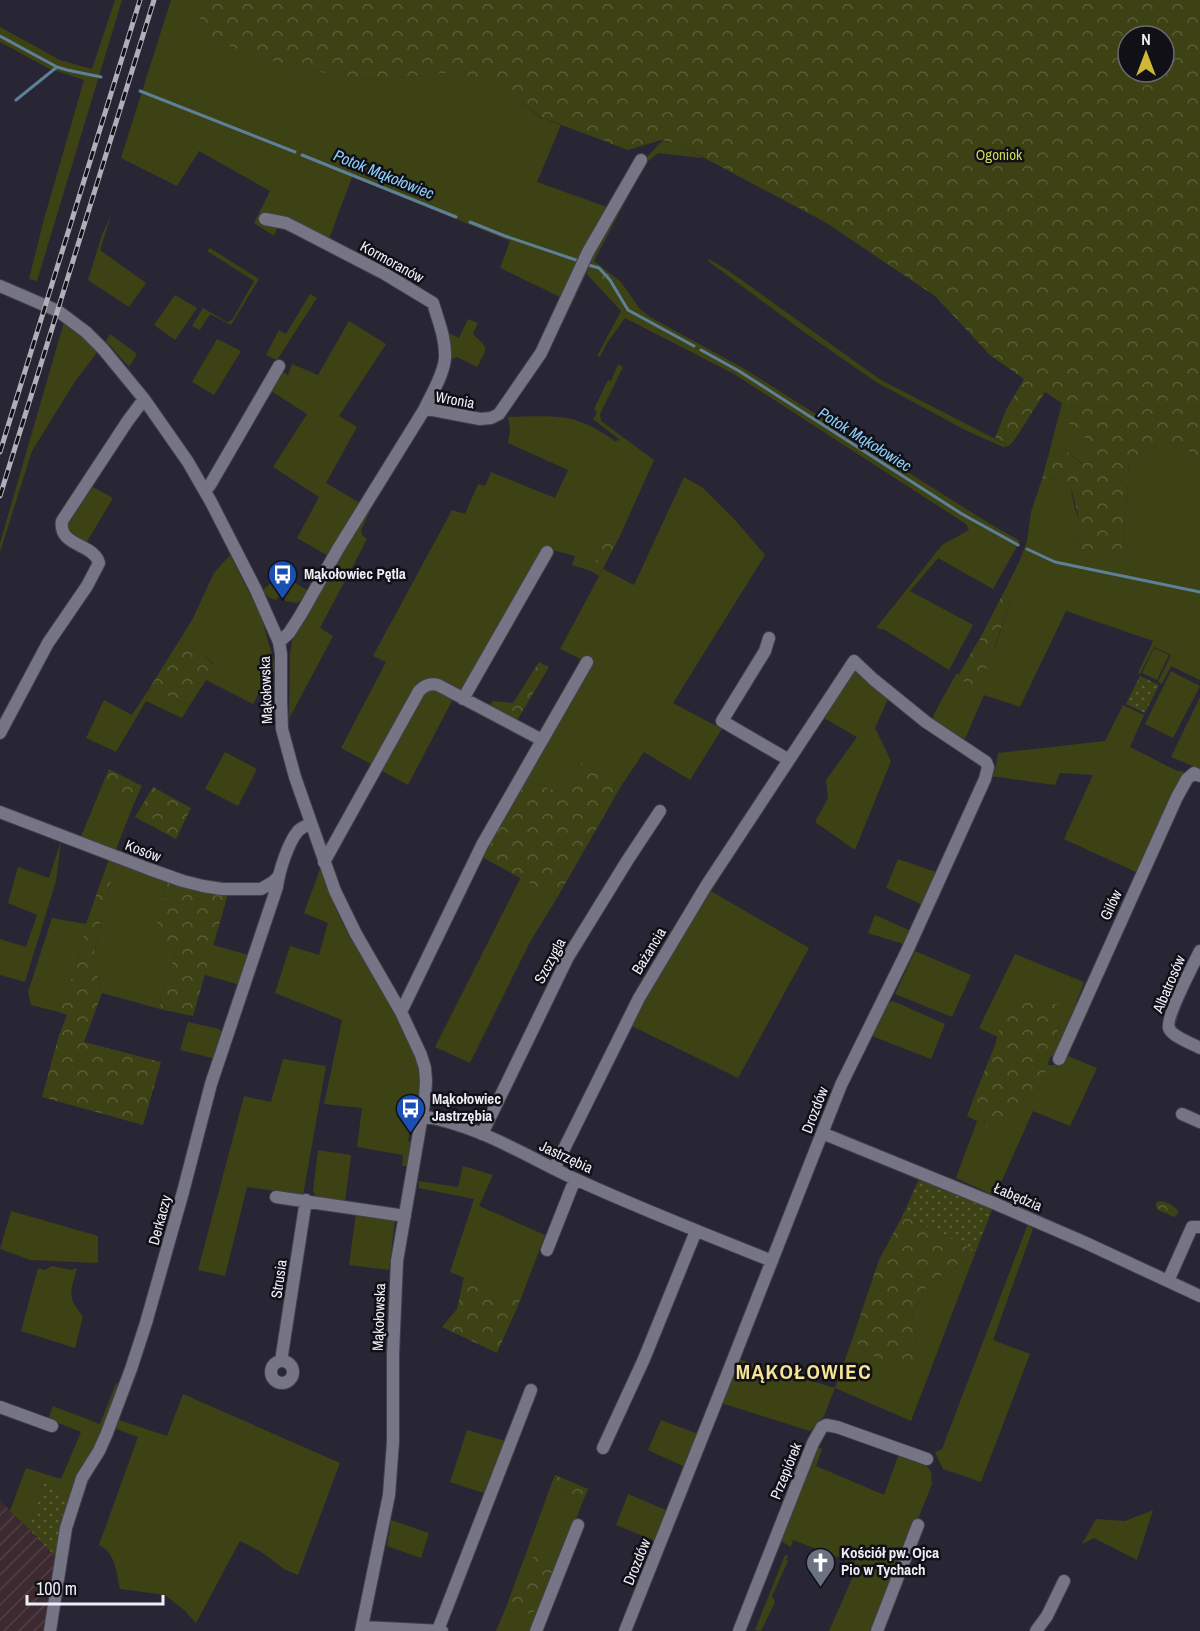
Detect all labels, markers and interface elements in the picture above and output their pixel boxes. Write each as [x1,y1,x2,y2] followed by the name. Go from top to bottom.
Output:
[1116,24,1176,84] north arrow
[1141,28,1151,50] text: N
[331,144,438,204] water label: Potok Mąkołowiec
[976,144,1023,165] park label: Ogoniok
[357,235,428,288] street label: Kormoranów
[434,386,476,413] street label: Wronia
[814,401,916,477] water label: Potok Mąkołowiec
[267,558,299,600] bus stop icon: Mąkołowiec Pętla
[304,563,406,584] place label: Mąkołowiec Pętla
[254,656,277,724] street label: Mąkołowska
[122,834,164,867] street label: Kosów
[1094,886,1127,923] street label: Gilów
[626,923,671,978] street label: Bażancia
[529,934,570,987] street label: Szczygla
[1147,952,1190,1017] street label: Albatrosów
[796,1083,833,1136] street label: Drozdów
[432,1088,501,1126] place label: Mąkołowiec Jastrzębia
[395,1092,427,1134] bus stop icon: Mąkołowiec Jastrzębia
[536,1135,597,1178] street label: Jastrzębia
[991,1177,1046,1216] street label: Łabędzia
[143,1192,177,1247] street label: Derkaczy
[265,1258,292,1300] street label: Strusia
[367,1283,390,1351] street label: Mąkołowska
[736,1357,872,1386] district label: MĄKOŁOWIEC
[765,1439,807,1502] street label: Przepiórek
[618,1535,655,1588] street label: Drozdów
[841,1542,939,1580] place label: Kościół pw. Ojca Pio w Tychach
[804,1546,836,1588] church icon: Kościół pw. Ojca Pio w Tychach
[27,1568,164,1606] scale bar
[36,1576,77,1601] text: 100 m

